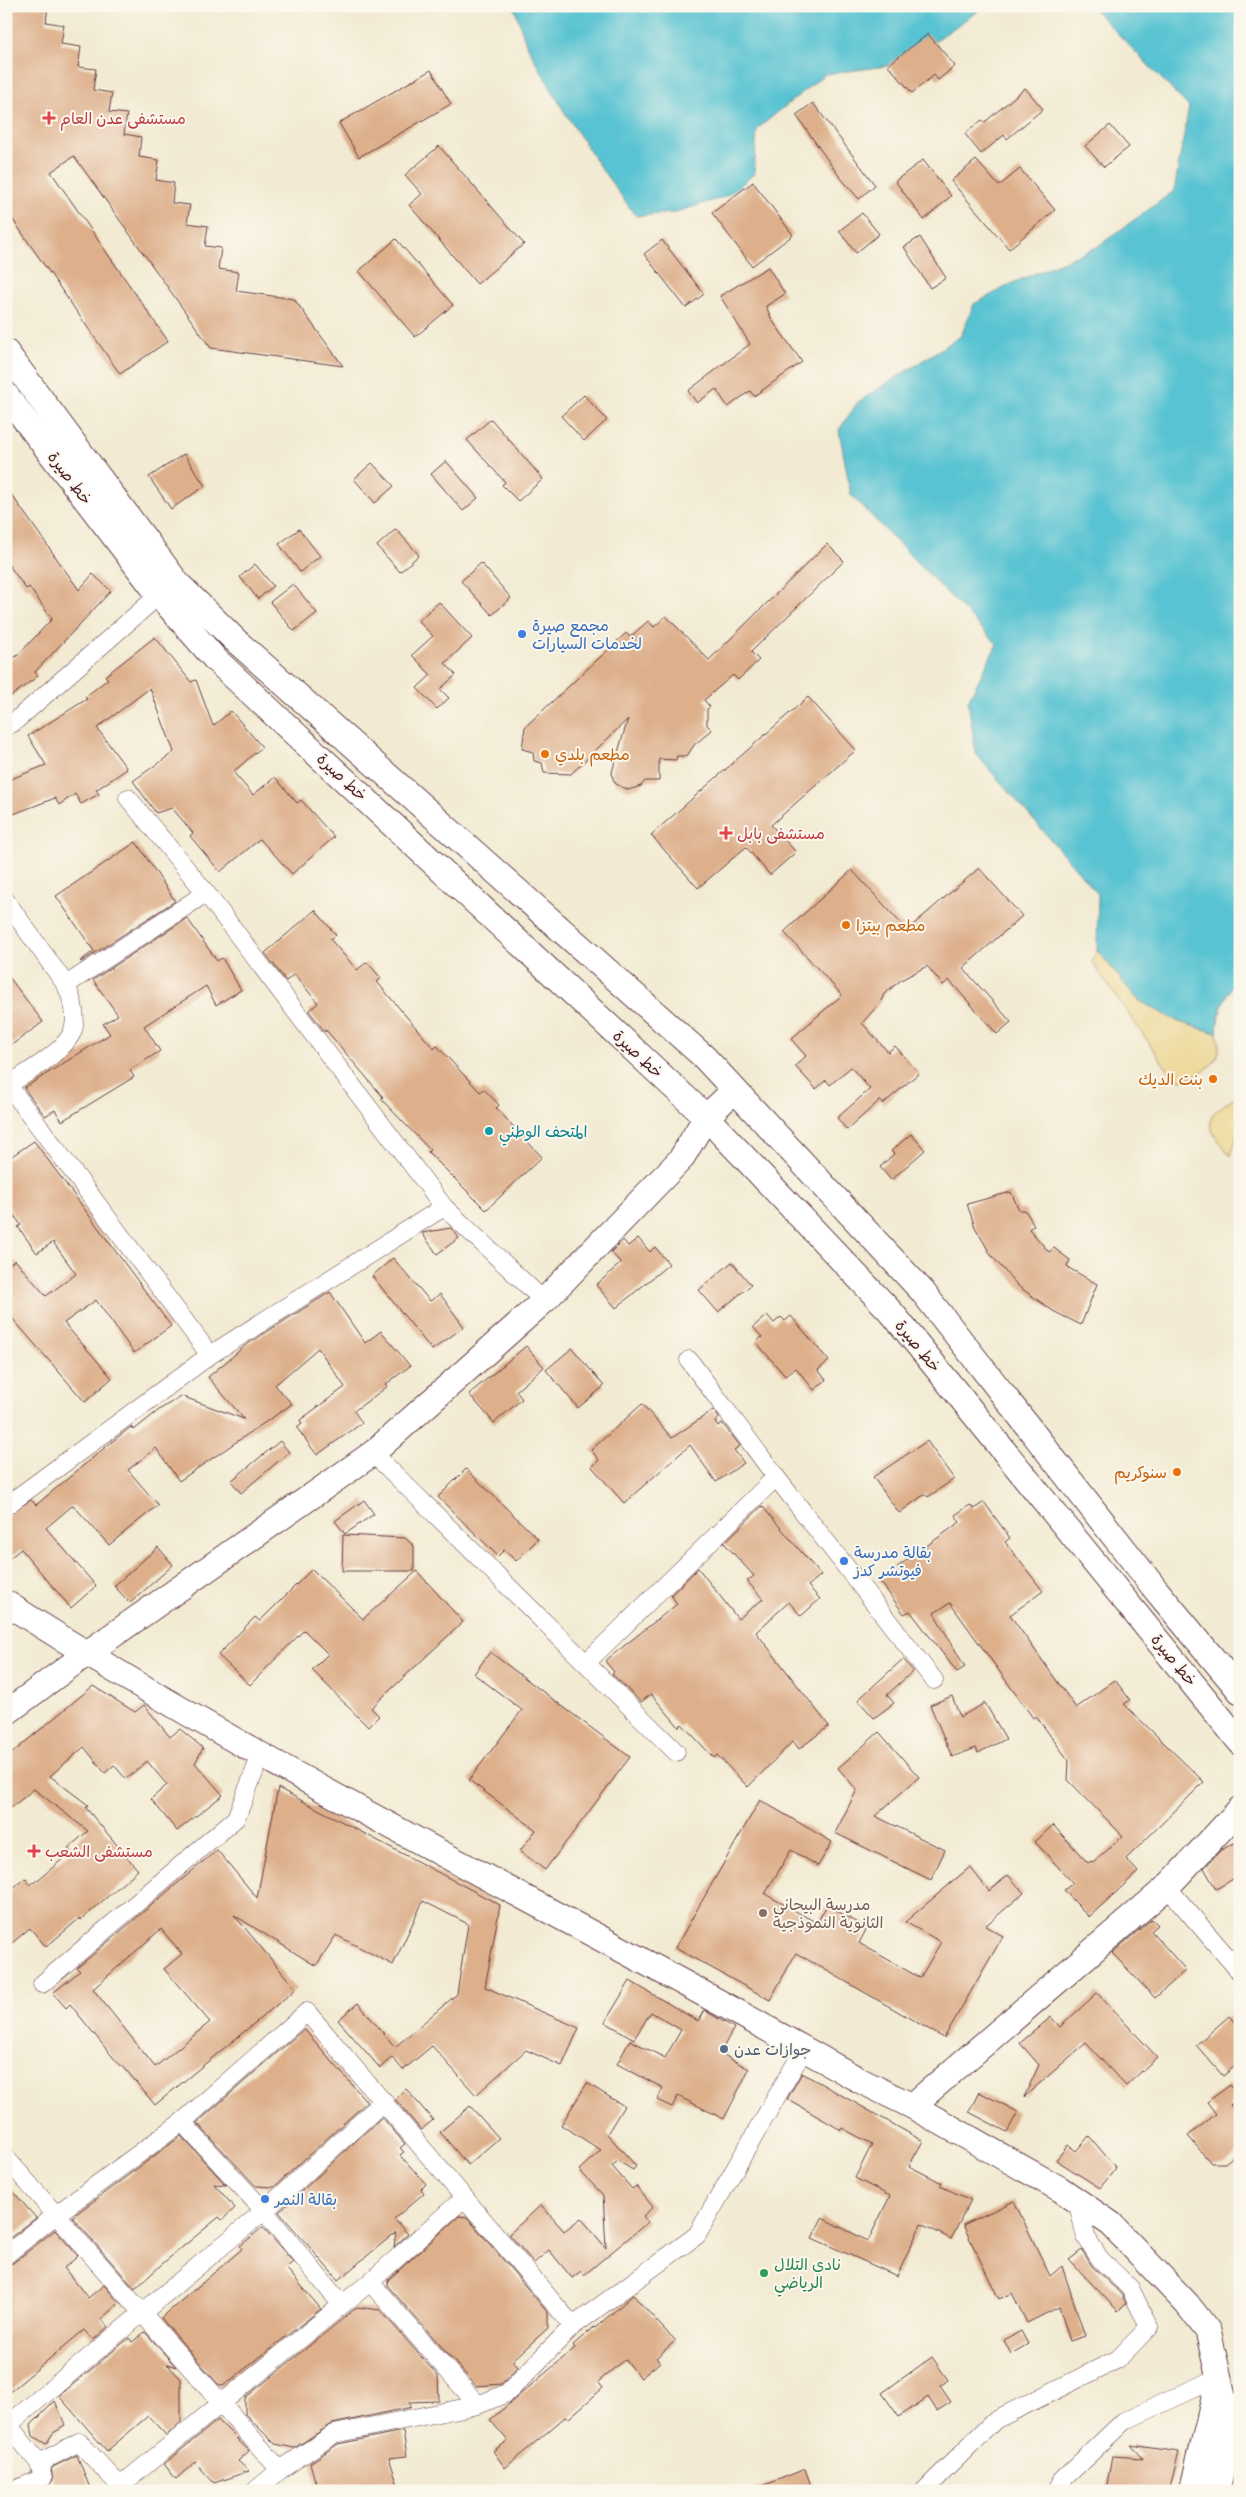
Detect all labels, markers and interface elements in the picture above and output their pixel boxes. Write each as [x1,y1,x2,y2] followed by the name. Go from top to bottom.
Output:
[60,104,186,133] place label: مستشفى عدن العام
[42,111,56,125] marker: مستشفى عدن العام
[40,445,100,511] street label: خط صيرة
[532,611,642,658] place label: مجمع صيرة لخدمات السيارات
[516,628,528,640] marker: مجمع صيرة لخدمات السيارات
[555,740,630,769] place label: مطعم بلدي
[310,745,374,809] street label: خط صيرة
[539,748,551,760] marker: مطعم بلدي
[737,819,825,848] place label: مستشفى بابل
[719,826,733,840] marker: مستشفى بابل
[856,911,926,940] place label: مطعم بيتزا
[840,919,852,931] marker: مطعم بيتزا
[606,1022,670,1086] street label: خط صيرة
[1138,1065,1203,1094] place label: بنت الديك
[1207,1073,1219,1085] marker: بنت الديك
[499,1117,587,1146] place label: المتحف الوطني
[483,1125,495,1137] marker: المتحف الوطني
[887,1313,949,1379] street label: خط صيرة
[1114,1458,1167,1487] place label: سنوكريم
[1171,1466,1183,1478] marker: سنوكريم
[852,1538,932,1585] place label: بقالة مدرسة فيوتشر كدز
[838,1555,850,1567] marker: بقالة مدرسة فيوتشر كدز
[1143,1627,1205,1693] street label: خط صيرة
[45,1837,153,1866] place label: مستشفى الشعب
[27,1844,41,1858] marker: مستشفى الشعب
[773,1890,883,1937] place label: مدرسة البيحاني الثانوية النموذجية
[757,1907,769,1919] marker: مدرسة البيحاني الثانوية النموذجية
[734,2035,811,2064] place label: جوازات عدن
[718,2043,730,2055] marker: جوازات عدن
[273,2185,337,2214] place label: بقالة النمر
[259,2193,271,2205] marker: بقالة النمر
[774,2250,841,2297] place label: نادي التلال الرياضي
[758,2267,770,2279] marker: نادي التلال الرياضي

